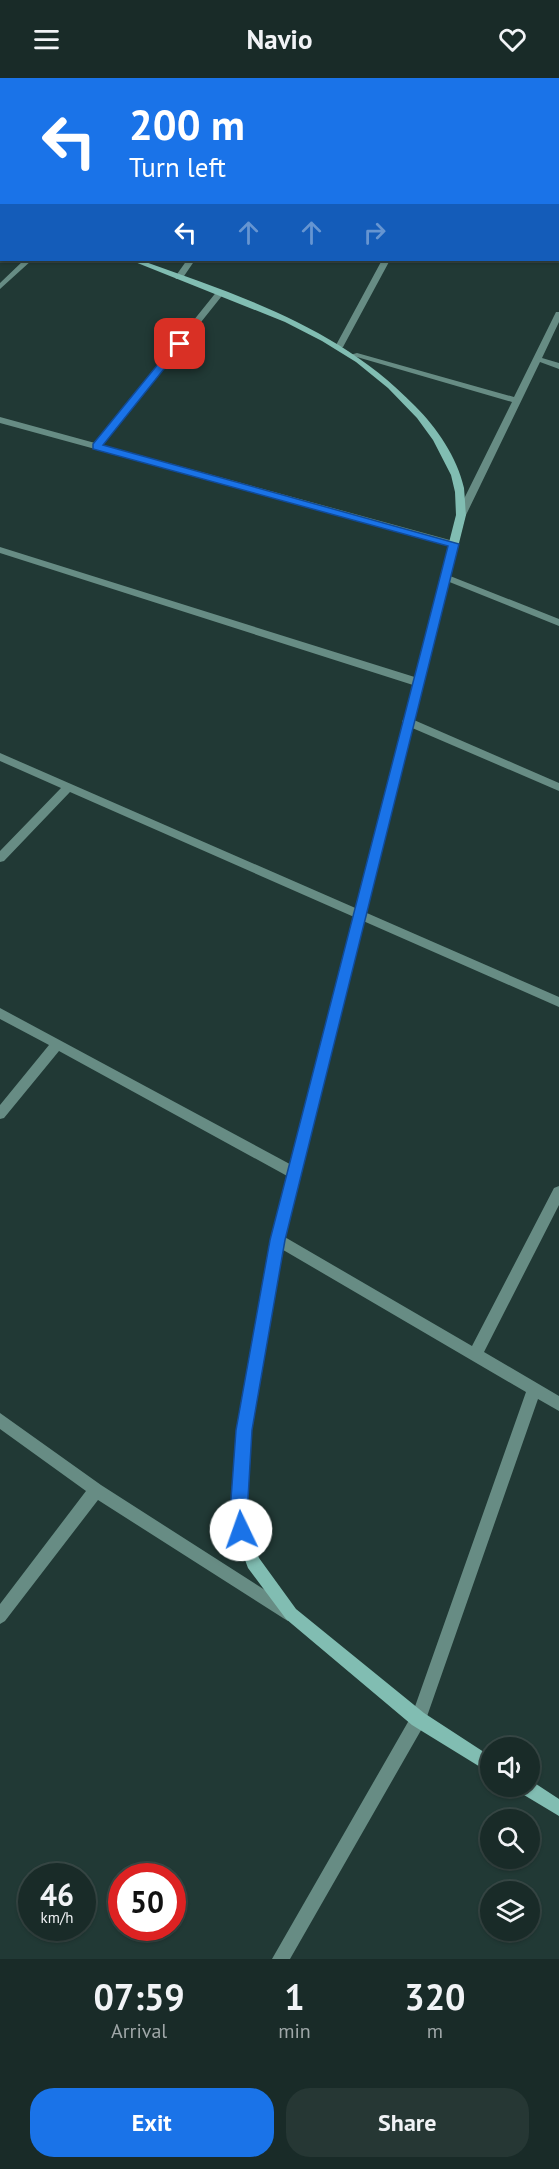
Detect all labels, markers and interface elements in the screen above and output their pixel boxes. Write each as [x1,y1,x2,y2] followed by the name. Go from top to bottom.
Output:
[247,22,312,56] text: Navio
[30,23,63,56] icon: menu
[496,23,529,56] icon: heart
[129,97,245,152] text: 200 m
[30,102,108,180] icon: left
[129,150,226,184] text: Turn left
[169,216,202,249] icon: left
[232,216,265,249] icon: ahead
[295,216,328,249] icon: ahead
[358,216,391,249] icon: right
[154,318,205,369] pin
[163,327,196,360] icon: arrive
[209,1498,273,1562] position arrow
[480,1737,540,1941] map controls
[480,1737,540,1797] button: sound
[480,1809,540,1869] button: search
[108,1863,186,1941] speed limit sign: 50
[40,1875,74,1914] text: 46
[480,1881,540,1941] button: layers
[41,1908,73,1927] text: km/h
[93,1973,185,2020] text: 07:59
[284,1973,305,2020] text: 1
[404,1973,466,2020] text: 320
[111,2018,167,2044] text: Arrival
[278,2018,311,2044] text: min
[427,2018,443,2044] text: m
[30,2088,274,2157] button: Exit
[286,2088,529,2157] button: Share

